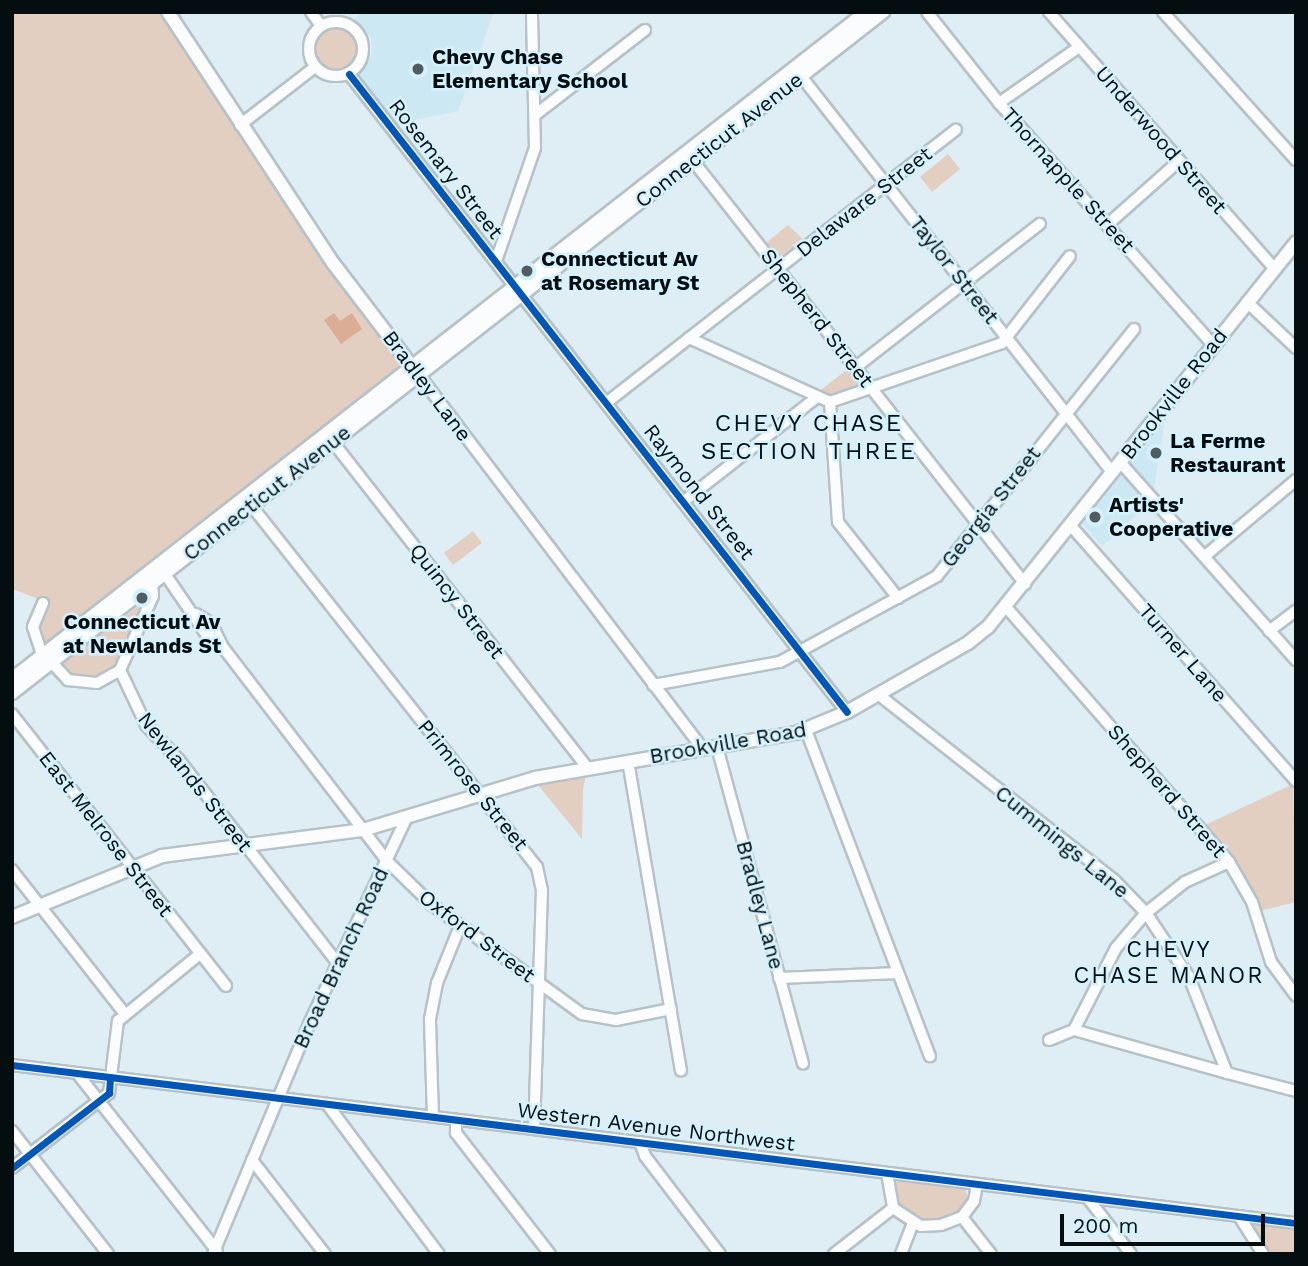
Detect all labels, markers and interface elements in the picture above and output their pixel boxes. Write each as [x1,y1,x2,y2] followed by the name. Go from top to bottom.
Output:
[432,44,628,94] place label: Chevy Chase Elementary School
[410,61,426,77] marker: Chevy Chase Elementary School
[1090,61,1232,219] street label: Underwood Street
[630,67,808,213] street label: Connecticut Avenue
[383,94,509,244] street label: Rosemary Street
[996,102,1140,258] street label: Thornapple Street
[791,141,937,263] street label: Delaware Street
[904,211,1004,329] street label: Taylor Street
[755,244,879,392] street label: Shepherd Street
[541,246,700,296] place label: Connecticut Av at Rosemary St
[519,263,535,279] marker: Connecticut Av at Rosemary St
[1115,324,1233,464] street label: Brookville Road
[377,325,477,447] street label: Bradley Lane
[702,410,916,466] district label: CHEVY CHASE SECTION THREE
[638,419,760,565] street label: Raymond Street
[178,420,356,566] street label: Connecticut Avenue
[1170,428,1285,478] place label: La Ferme Restaurant
[936,441,1046,573] street label: Georgia Street
[1148,445,1164,461] marker: La Ferme Restaurant
[1109,492,1233,542] place label: Artists' Cooperative
[1087,509,1103,525] marker: Artists' Cooperative
[404,538,510,664] street label: Quincy Street
[134,590,150,606] marker: Connecticut Av at Newlands St
[1133,598,1233,708] street label: Turner Lane
[63,609,221,659] place label: Connecticut Av at Newlands St
[133,707,257,857] street label: Newlands Street
[412,714,534,856] street label: Primrose Street
[648,717,808,769] street label: Brookville Road
[1102,719,1232,863] street label: Shepherd Street
[34,746,178,922] street label: East Melrose Street
[990,780,1134,904] street label: Cummings Lane
[731,838,789,972] street label: Bradley Lane
[288,863,394,1053] street label: Broad Branch Road
[414,884,540,988] street label: Oxford Street
[1075,936,1263,990] district label: CHEVY CHASE MANOR
[515,1097,797,1157] street label: Western Avenue Northwest
[1063,1200,1268,1244] scale bar
[1073,1213,1139,1238] text: 200 m

